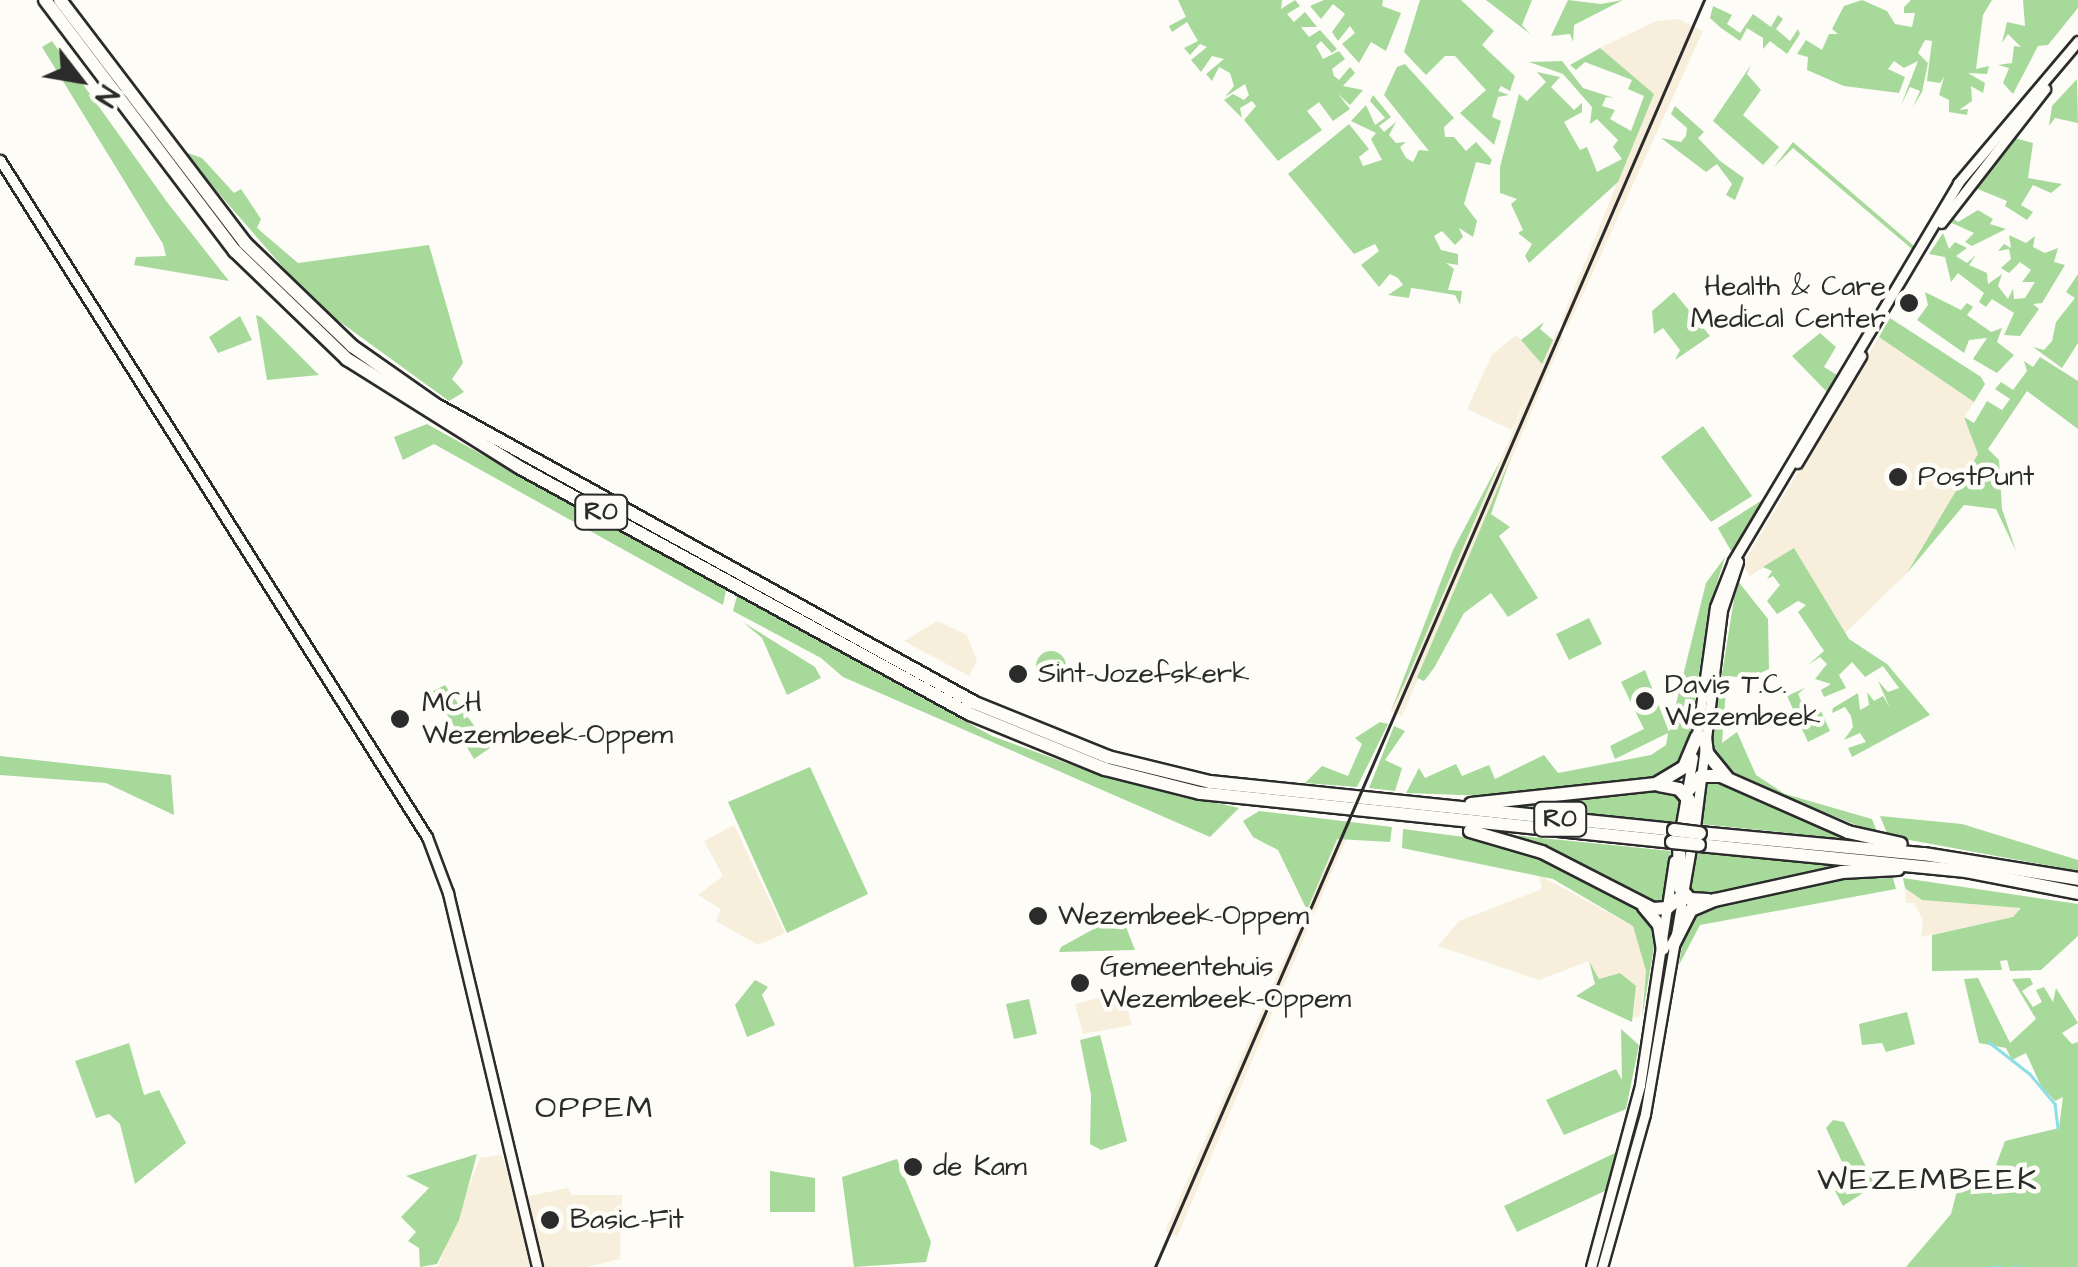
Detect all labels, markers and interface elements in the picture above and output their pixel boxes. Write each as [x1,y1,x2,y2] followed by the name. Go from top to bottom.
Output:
[30,30,130,130] north arrow
[85,78,127,113] text: N
[1691,270,1886,336] place label: Health & Care Medical Center
[1896,290,1922,316] marker: Health & Care Medical Center
[1918,460,2034,494] place label: PostPunt
[1887,466,1909,488] marker: PostPunt
[574,492,628,532] road number: R0
[1038,657,1250,691] place label: Sint-Jozefskerk
[1007,663,1029,685] marker: Sint-Jozefskerk
[1665,668,1821,734] place label: Davis T.C. Wezembeek
[422,686,673,752] place label: MCH Wezembeek-Oppem
[1634,690,1656,712] marker: Davis T.C. Wezembeek
[387,706,413,732] marker: MCH Wezembeek-Oppem
[1532,799,1588,839] road number: R0
[1058,899,1309,933] place label: Wezembeek-Oppem
[1027,905,1049,927] marker: Wezembeek-Oppem
[1100,950,1351,1016] place label: Gemeentehuis Wezembeek-Oppem
[1069,972,1091,994] marker: Gemeentehuis Wezembeek-Oppem
[535,1089,655,1127] district label: OPPEM
[933,1150,1027,1184] place label: de Kam
[902,1156,924,1178] marker: de Kam
[1817,1161,2039,1199] district label: WEZEMBEEK
[570,1203,684,1237] place label: Basic-Fit
[539,1209,561,1231] marker: Basic-Fit

